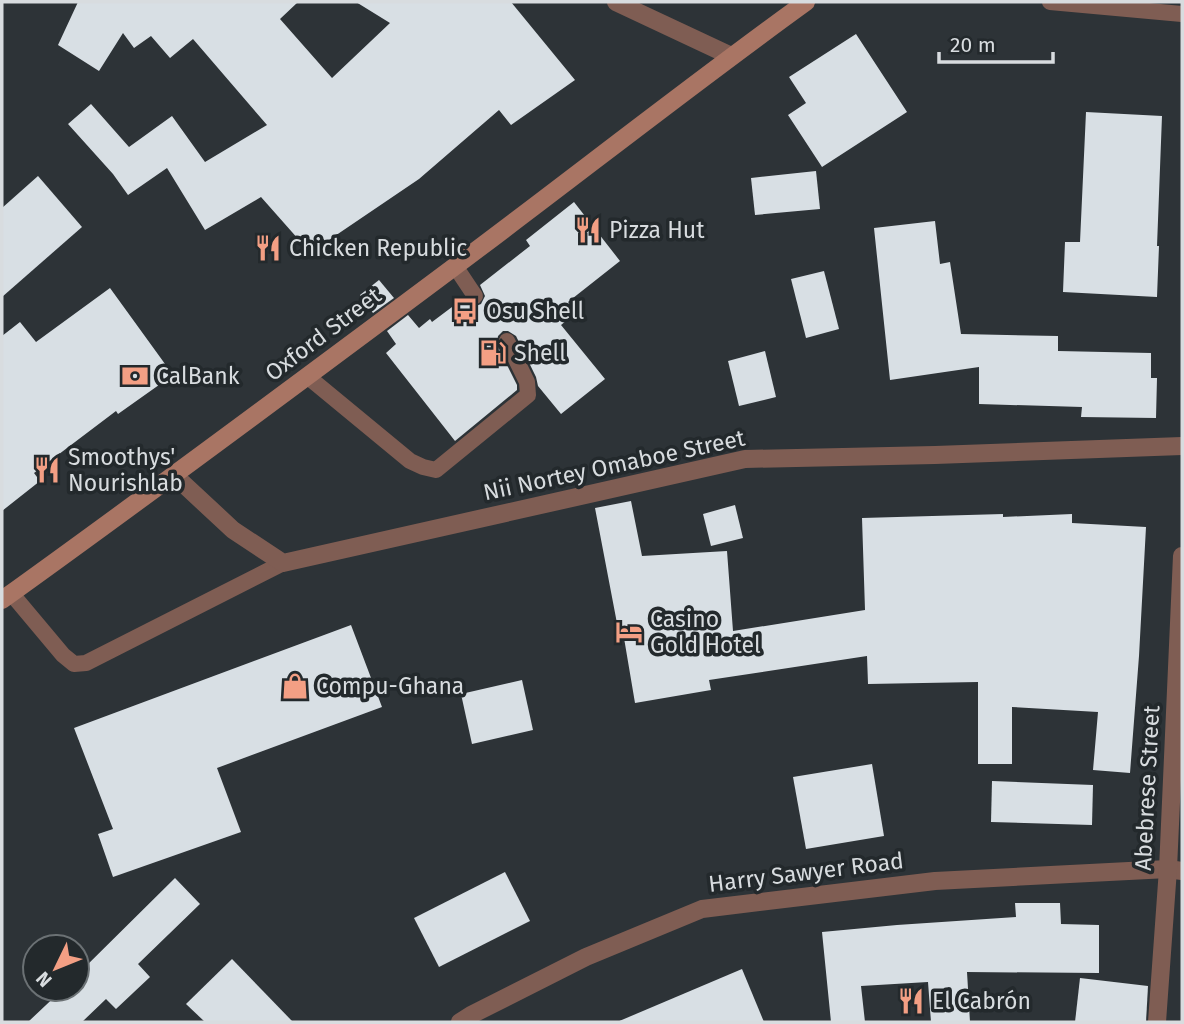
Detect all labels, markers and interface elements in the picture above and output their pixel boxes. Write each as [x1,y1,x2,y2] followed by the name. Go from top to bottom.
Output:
[939,21,1053,65] scale bar
[950,32,996,58] text: 20 m
[573,215,603,245] restaurant icon: Pizza Hut
[609,216,705,244] place label: Pizza Hut
[253,233,283,263] restaurant icon: Chicken Republic
[289,234,467,262] place label: Chicken Republic
[259,281,387,387] street label: Oxford Street
[450,296,480,326] bus stop icon: Osu Shell
[486,297,584,325] place label: Osu Shell
[478,338,508,368] fuel station icon: Shell
[514,339,566,367] place label: Shell
[120,361,150,391] bank icon: CalBank
[156,362,240,390] place label: CalBank
[481,423,748,506] street label: Nii Nortey Omaboe Street
[68,443,183,497] place label: Smoothys' Nourishlab
[32,455,62,485] restaurant icon: Smoothys' Nourishlab
[650,605,761,659] place label: Casino Gold Hotel
[614,617,644,647] hotel icon: Casino Gold Hotel
[280,671,310,701] shop icon: Compu-Ghana
[316,672,464,700] place label: Compu-Ghana
[1129,704,1165,871] street label: Abebrese Street
[707,846,905,898] street label: Harry Sawyer Road
[21,933,91,1003] north arrow
[31,967,57,992] text: N
[896,986,926,1016] restaurant icon: El Cabrón
[932,987,1031,1015] place label: El Cabrón

